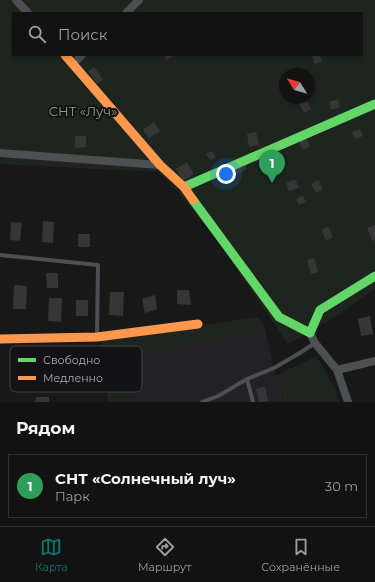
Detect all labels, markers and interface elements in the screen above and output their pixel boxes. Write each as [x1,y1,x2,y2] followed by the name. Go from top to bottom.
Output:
[12,12,363,56] search box
[26,23,48,45] icon: search
[58,25,107,44] text: Поиск
[279,68,315,104] north arrow
[49,103,117,119] park label: СНТ «Луч»
[259,150,285,183] pin: 1
[216,164,236,184] your location
[10,346,142,392] legend
[43,353,100,367] text: Свободно
[43,371,103,385] text: Медленно
[16,418,75,438] text: Рядом
[55,469,236,488] text: СНТ «Солнечный луч»
[27,478,33,494] text: 1
[325,478,358,494] text: 30 m
[55,488,90,504] text: Парк
[35,536,68,574] tab: Карта
[138,536,191,574] tab: Маршрут
[261,536,340,574] tab: Сохранённые

